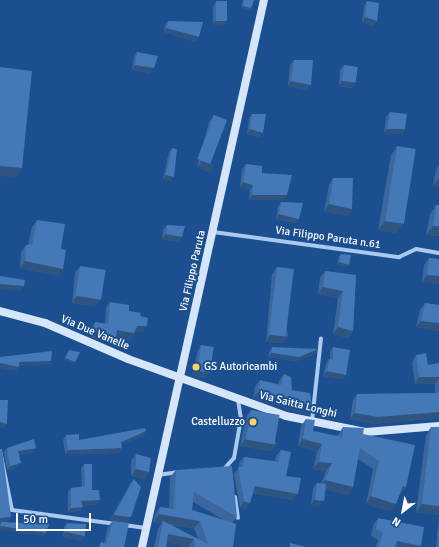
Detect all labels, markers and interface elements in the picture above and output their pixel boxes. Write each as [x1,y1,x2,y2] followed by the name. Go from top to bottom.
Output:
[274,224,382,252] street label: Via Filippo Paruta n.61
[177,229,209,313] street label: Via Filippo Paruta
[59,313,131,353] street label: Via Due Vanelle
[204,360,277,374] place label: GS Autoricambi
[191,362,201,372] marker: GS Autoricambi
[258,389,338,421] street label: Via Saitta Longhi
[191,415,245,429] place label: Castelluzzo
[248,417,258,427] marker: Castelluzzo
[383,491,423,531] north arrow
[18,505,93,531] scale bar
[23,512,48,527] text: 50 m
[390,514,403,529] text: N

